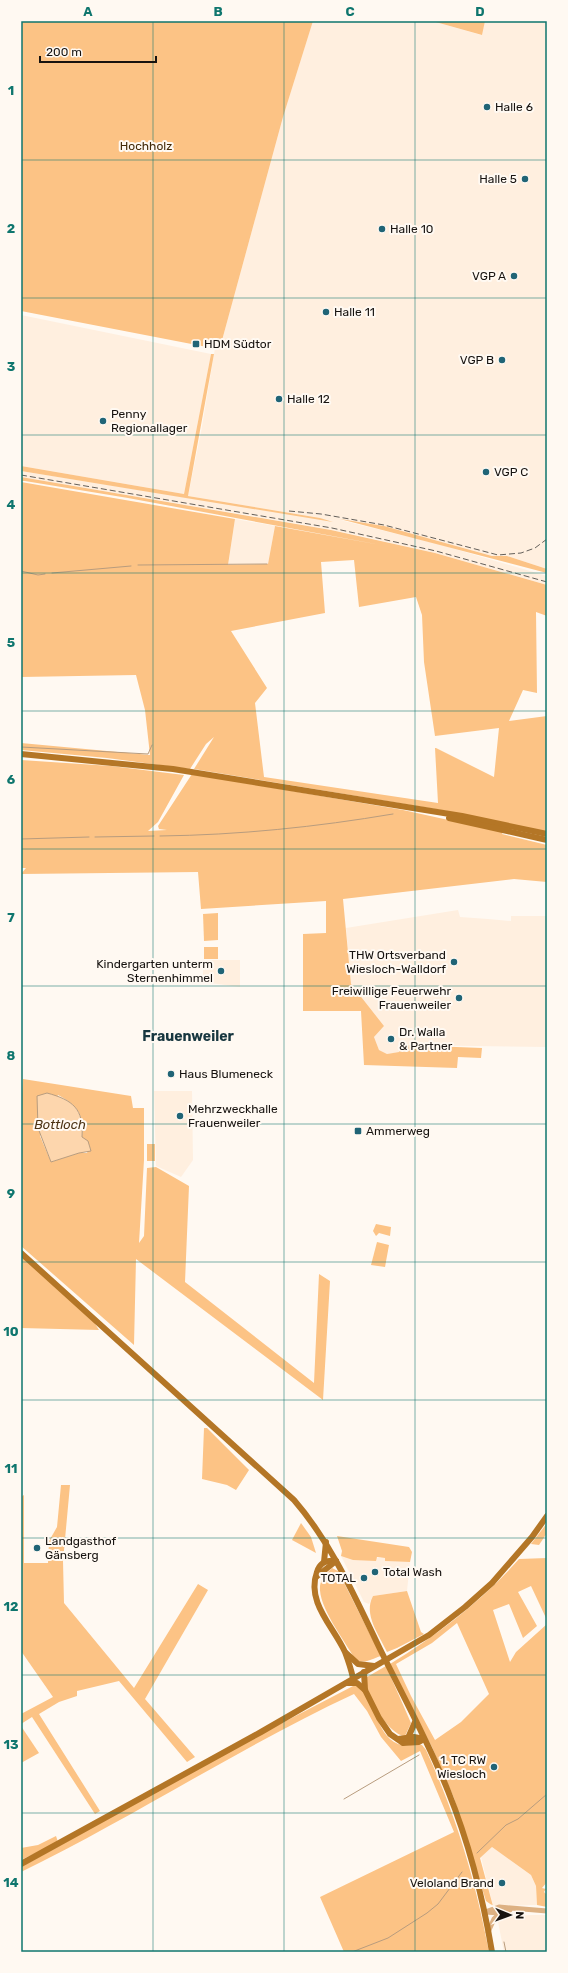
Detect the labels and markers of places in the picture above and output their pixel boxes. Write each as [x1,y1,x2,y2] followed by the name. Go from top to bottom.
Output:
[495,100,533,114] place label: Halle 6
[482,102,492,112] marker: Halle 6
[479,172,517,186] place label: Halle 5
[520,174,530,184] marker: Halle 5
[390,222,433,236] place label: Halle 10
[377,224,387,234] marker: Halle 10
[472,269,506,283] place label: VGP A
[509,271,519,281] marker: VGP A
[334,305,375,319] place label: Halle 11
[321,307,331,317] marker: Halle 11
[204,337,272,351] place label: HDM Südtor
[191,339,201,349] marker: HDM Südtor
[460,353,494,367] place label: VGP B
[497,355,507,365] marker: VGP B
[287,392,330,406] place label: Halle 12
[274,394,284,404] marker: Halle 12
[111,407,188,435] place label: Penny Regionallager
[98,416,108,426] marker: Penny Regionallager
[494,465,528,479] place label: VGP C
[481,467,491,477] marker: VGP C
[346,948,446,976] place label: THW Ortsverband Wiesloch-Walldorf
[96,957,213,985] place label: Kindergarten unterm Sternenhimmel
[449,957,459,967] marker: THW Ortsverband Wiesloch-Walldorf
[216,966,226,976] marker: Kindergarten unterm Sternenhimmel
[332,984,451,1012] place label: Freiwillige Feuerwehr Frauenweiler
[454,993,464,1003] marker: Freiwillige Feuerwehr Frauenweiler
[399,1025,453,1053] place label: Dr. Walla & Partner
[386,1034,396,1044] marker: Dr. Walla & Partner
[179,1067,274,1081] place label: Haus Blumeneck
[166,1069,176,1079] marker: Haus Blumeneck
[188,1102,278,1130] place label: Mehrzweckhalle Frauenweiler
[175,1111,185,1121] marker: Mehrzweckhalle Frauenweiler
[366,1124,430,1138] place label: Ammerweg
[353,1126,363,1136] marker: Ammerweg
[45,1534,117,1562] place label: Landgasthof Gänsberg
[32,1543,42,1553] marker: Landgasthof Gänsberg
[383,1565,442,1579] place label: Total Wash
[370,1567,380,1577] marker: Total Wash
[320,1571,356,1585] place label: TOTAL
[359,1573,369,1583] marker: TOTAL
[437,1753,486,1781] place label: 1. TC RW Wiesloch
[489,1762,499,1772] marker: 1. TC RW Wiesloch
[410,1876,494,1890] place label: Veloland Brand
[497,1878,507,1888] marker: Veloland Brand

